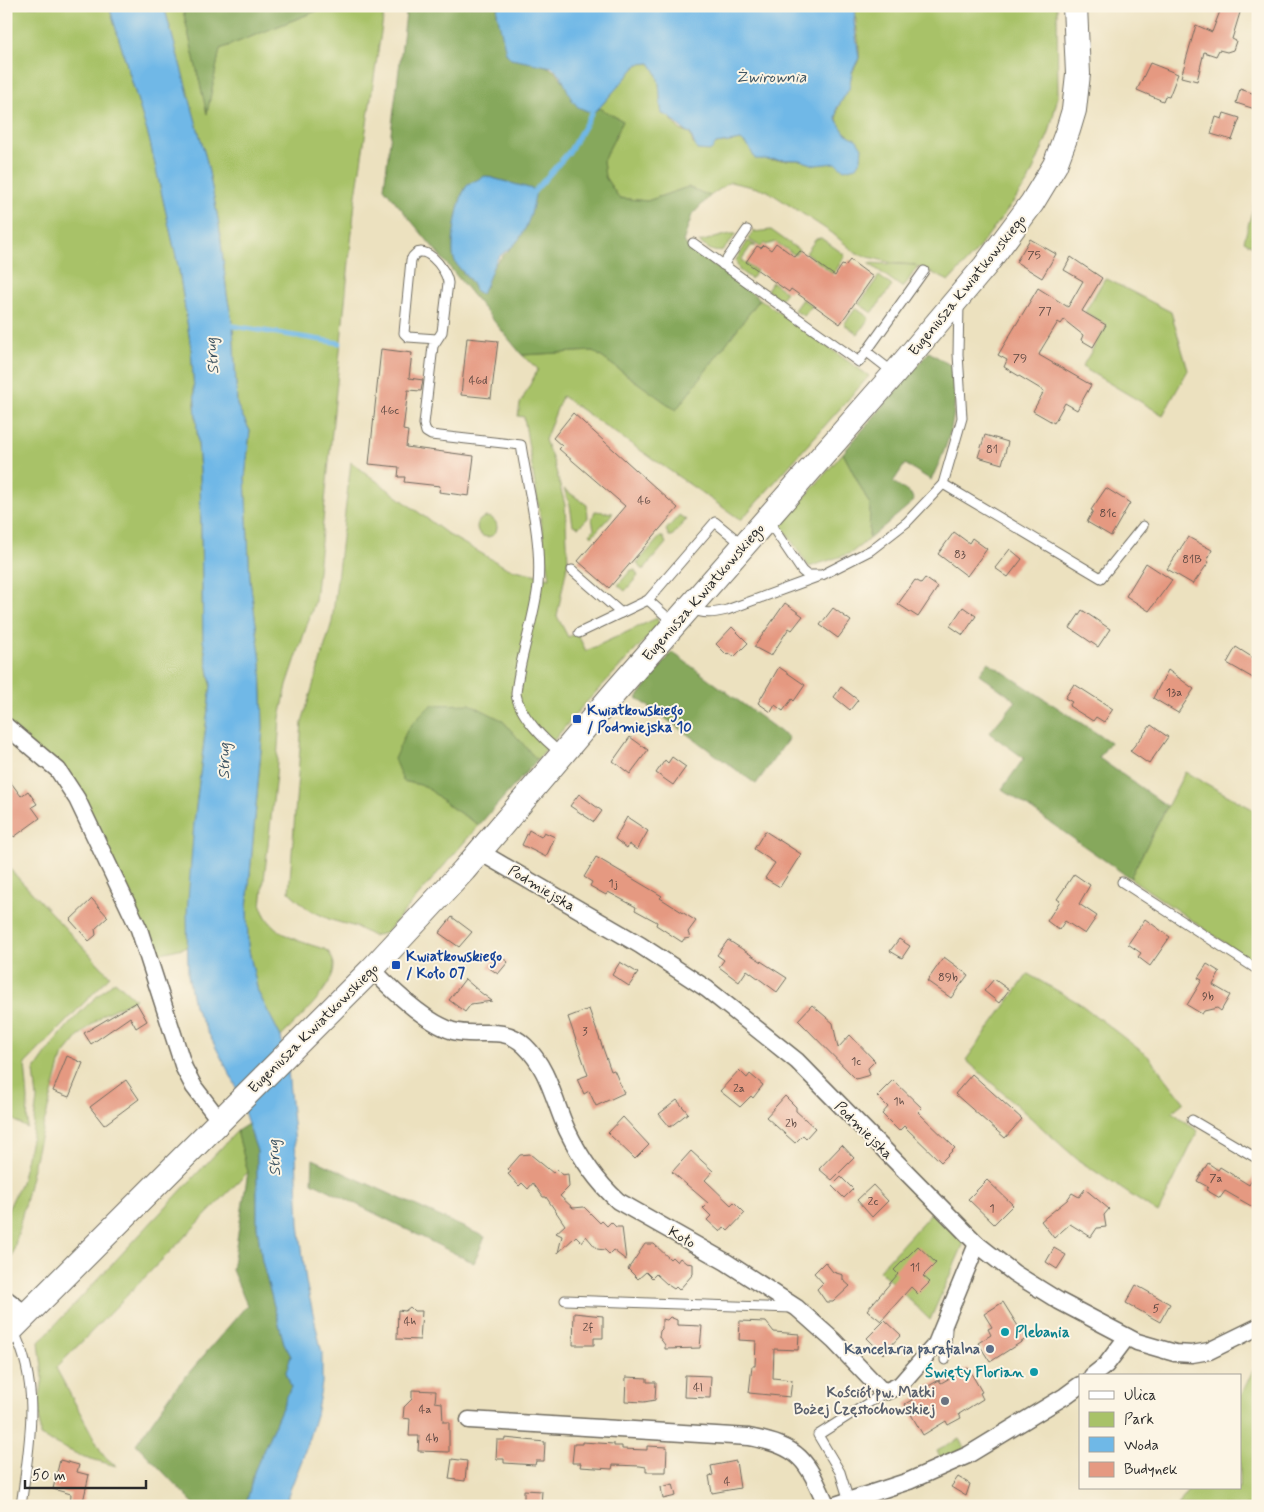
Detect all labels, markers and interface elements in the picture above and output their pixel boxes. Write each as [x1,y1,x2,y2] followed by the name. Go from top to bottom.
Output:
[735,67,807,88] water label: Żwirownia
[904,211,1032,361] street label: Eugeniusza Kwiatkowskiego
[1027,248,1041,264] house number: 75
[1038,304,1052,320] house number: 77
[200,336,225,375] water label: Strug
[1013,351,1027,367] house number: 79
[468,373,488,389] house number: 46d
[381,403,399,419] house number: 46c
[986,442,998,458] house number: 81
[637,493,651,509] house number: 46
[1100,506,1117,522] house number: 81c
[638,519,770,667] street label: Eugeniusza Kwiatkowskiego
[954,547,966,563] house number: 83
[1182,552,1202,568] house number: 81B
[1166,685,1182,701] house number: 13a
[587,701,692,738] place label: Kwiatkowskiego / Podmiejska 10
[571,713,583,725] marker: Kwiatkowskiego / Podmiejska 10
[214,742,235,779] water label: Strug
[504,861,579,917] street label: Podmiejska
[608,876,618,892] house number: 1j
[406,947,502,984] place label: Kwiatkowskiego / Koło 07
[244,959,384,1099] street label: Eugeniusza Kwiatkowskiego
[390,959,402,971] marker: Kwiatkowskiego / Koło 07
[938,970,958,986] house number: 89b
[1202,989,1214,1005] house number: 9b
[582,1024,588,1040] house number: 3
[851,1054,861,1070] house number: 1c
[733,1081,745,1097] house number: 2a
[893,1094,905,1110] house number: 1h
[830,1097,897,1164] street label: Podmiejska
[785,1116,797,1132] house number: 2b
[263,1138,286,1177] water label: Strug
[1209,1171,1223,1187] house number: 7a
[868,1194,878,1210] house number: 2c
[989,1201,995,1217] house number: 1
[664,1222,699,1254] street label: Koło
[910,1260,920,1276] house number: 11
[1152,1301,1160,1317] house number: 5
[404,1314,417,1330] house number: 4h
[582,1320,594,1336] house number: 2f
[1015,1323,1070,1343] place label: Plebania
[999,1326,1011,1338] marker: Plebania
[844,1339,980,1360] place label: Kancelaria parafialna
[984,1343,996,1355] marker: Kancelaria parafialna
[925,1362,1024,1383] place label: Święty Florian
[1028,1366,1040,1378] marker: Święty Florian
[1079,1374,1242,1490] legend
[693,1380,703,1396] house number: 4l
[794,1383,935,1420] place label: Kościół pw. Matki Bożej Częstochowskiej
[1124,1386,1157,1406] text: Ulica
[939,1395,951,1407] marker: Kościół pw. Matki Bożej Częstochowskiej
[418,1402,432,1418] house number: 4a
[1124,1410,1154,1430] text: Park
[426,1431,439,1447] house number: 4b
[1124,1436,1159,1456] text: Woda
[25,1457,146,1489] scale bar
[1124,1460,1178,1480] text: Budynek
[32,1466,66,1486] text: 50 m
[724,1474,731,1490] house number: 4

